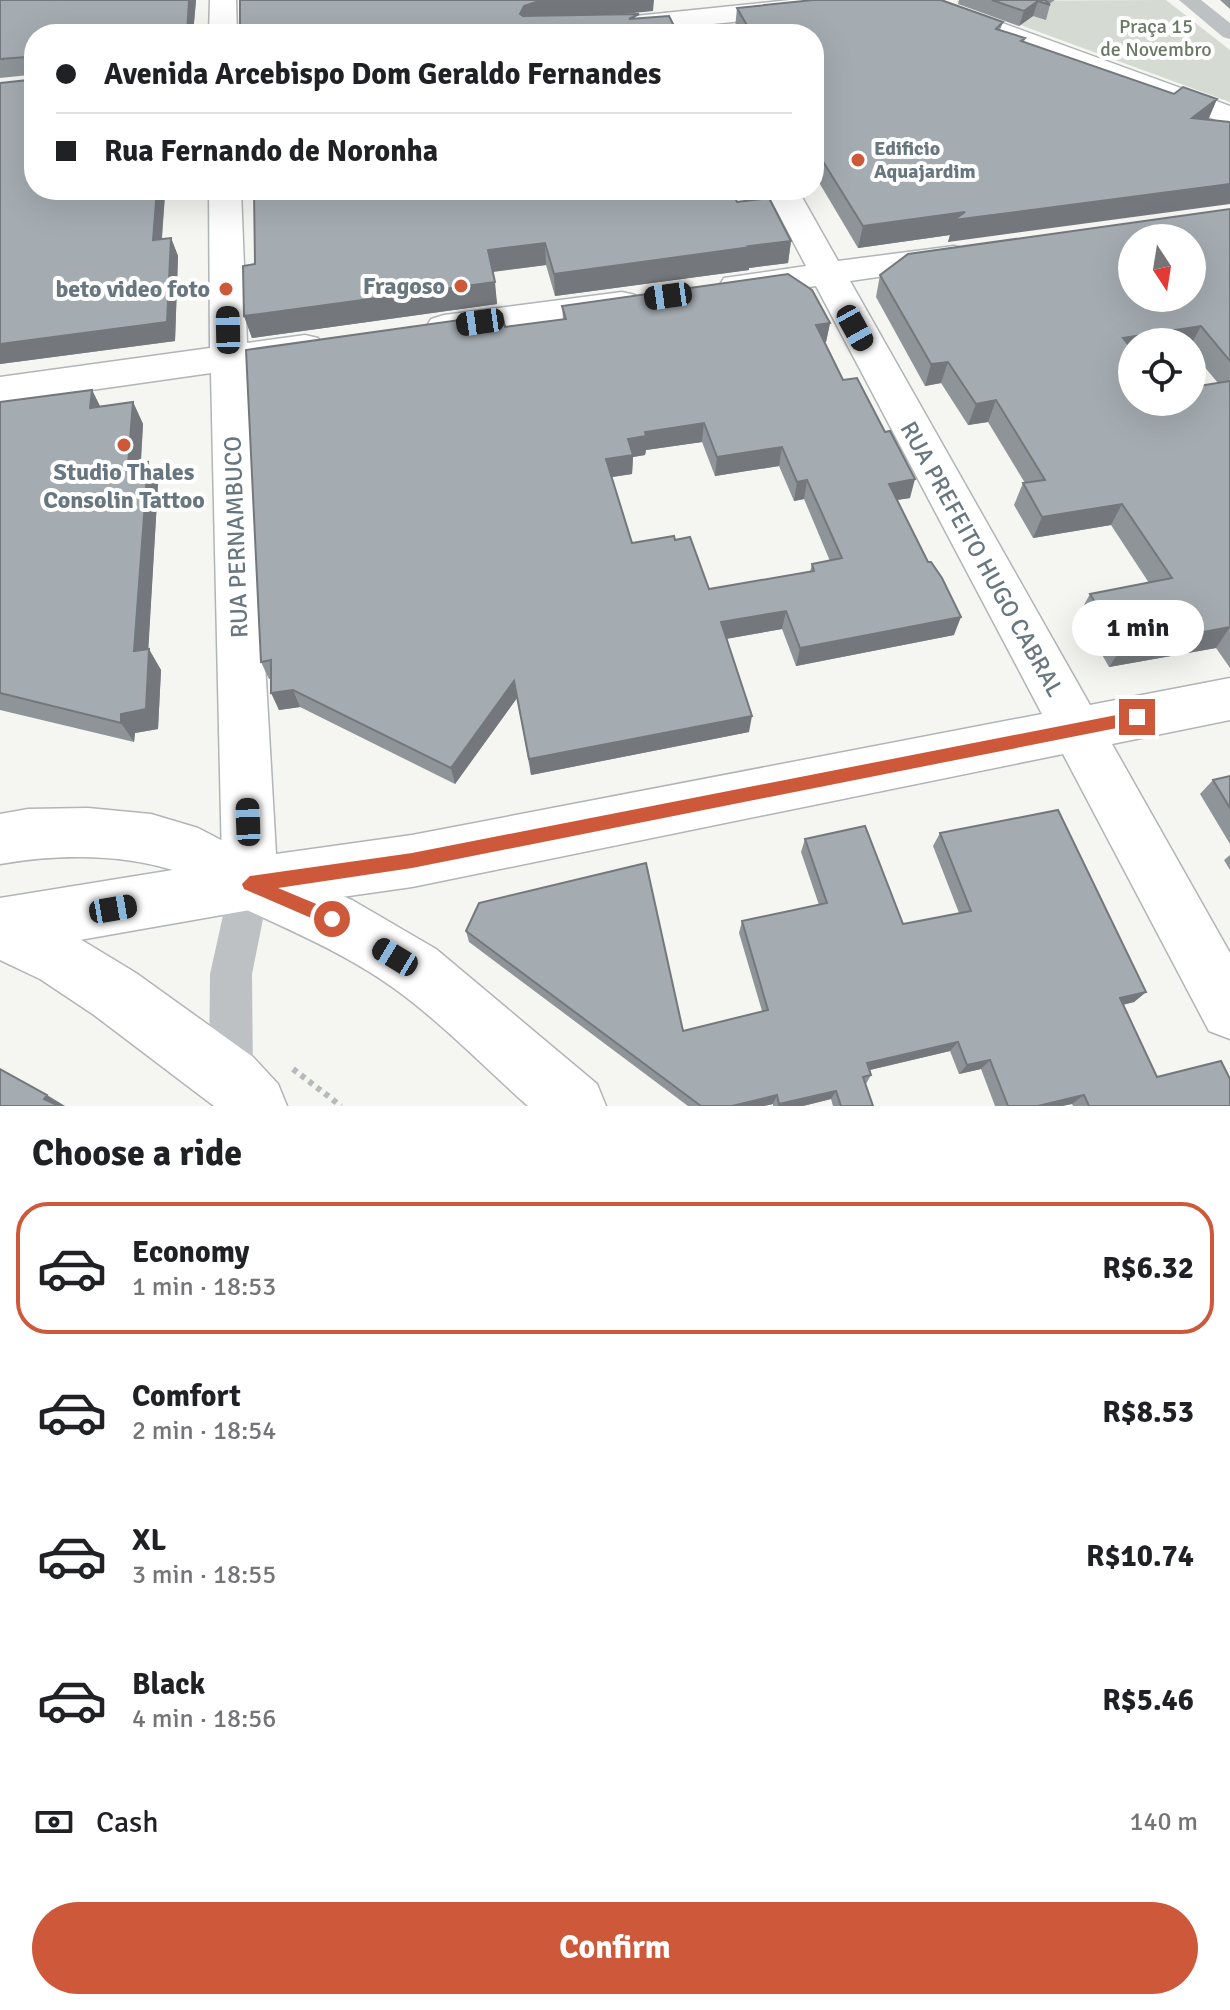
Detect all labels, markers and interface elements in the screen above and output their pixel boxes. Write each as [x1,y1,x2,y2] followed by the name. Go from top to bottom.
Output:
[1100,14,1212,62] park label: Praça 15 de Novembro
[104,56,661,93] text: Avenida Arcebispo Dom Geraldo Fernandes
[104,133,438,170] text: Rua Fernando de Noronha
[874,136,976,184] place label: Edificio Aquajardim
[849,151,867,169] marker: Edificio Aquajardim
[1118,224,1206,312] north arrow
[1118,224,1206,416] map controls
[363,271,445,301] place label: Fragoso
[55,274,210,304] place label: beto video foto
[452,277,470,295] marker: Fragoso
[217,280,235,298] marker: beto video foto
[643,281,693,311] car
[833,301,877,355] car
[216,306,240,354] car
[455,307,505,337] car
[1118,328,1206,416] button: locate
[894,416,1070,702] street label: RUA PREFEITO HUGO CABRAL
[217,435,255,639] street label: RUA PERNAMBUCO
[115,436,133,454] marker: Studio Thales Consolin Tattoo
[43,457,205,515] place label: Studio Thales Consolin Tattoo
[1071,601,1203,657] callout: 1 min
[1107,612,1169,644] text: 1 min
[1119,699,1155,735] route end
[235,798,261,846] car
[87,893,139,925] car
[314,901,350,937] route start
[368,934,422,980] car
[32,1131,242,1176] text: Choose a ride
[36,1232,108,1304] icon: car
[132,1234,249,1271] text: Economy
[1102,1250,1194,1287] text: R$6.32
[132,1271,276,1303] text: 1 min · 18:53
[36,1376,108,1448] icon: car
[132,1378,241,1415] text: Comfort
[1102,1394,1194,1431] text: R$8.53
[132,1415,276,1447] text: 2 min · 18:54
[36,1520,108,1592] icon: car
[132,1522,166,1559] text: XL
[1086,1538,1194,1575] text: R$10.74
[132,1559,276,1591] text: 3 min · 18:55
[36,1664,108,1736] icon: car
[132,1666,205,1703] text: Black
[1102,1682,1194,1719] text: R$5.46
[132,1703,276,1735] text: 4 min · 18:56
[32,1800,76,1844] icon: cash
[96,1804,159,1841] text: Cash
[1129,1806,1198,1838] text: 140 m
[32,1902,1198,1994] button: Confirm

